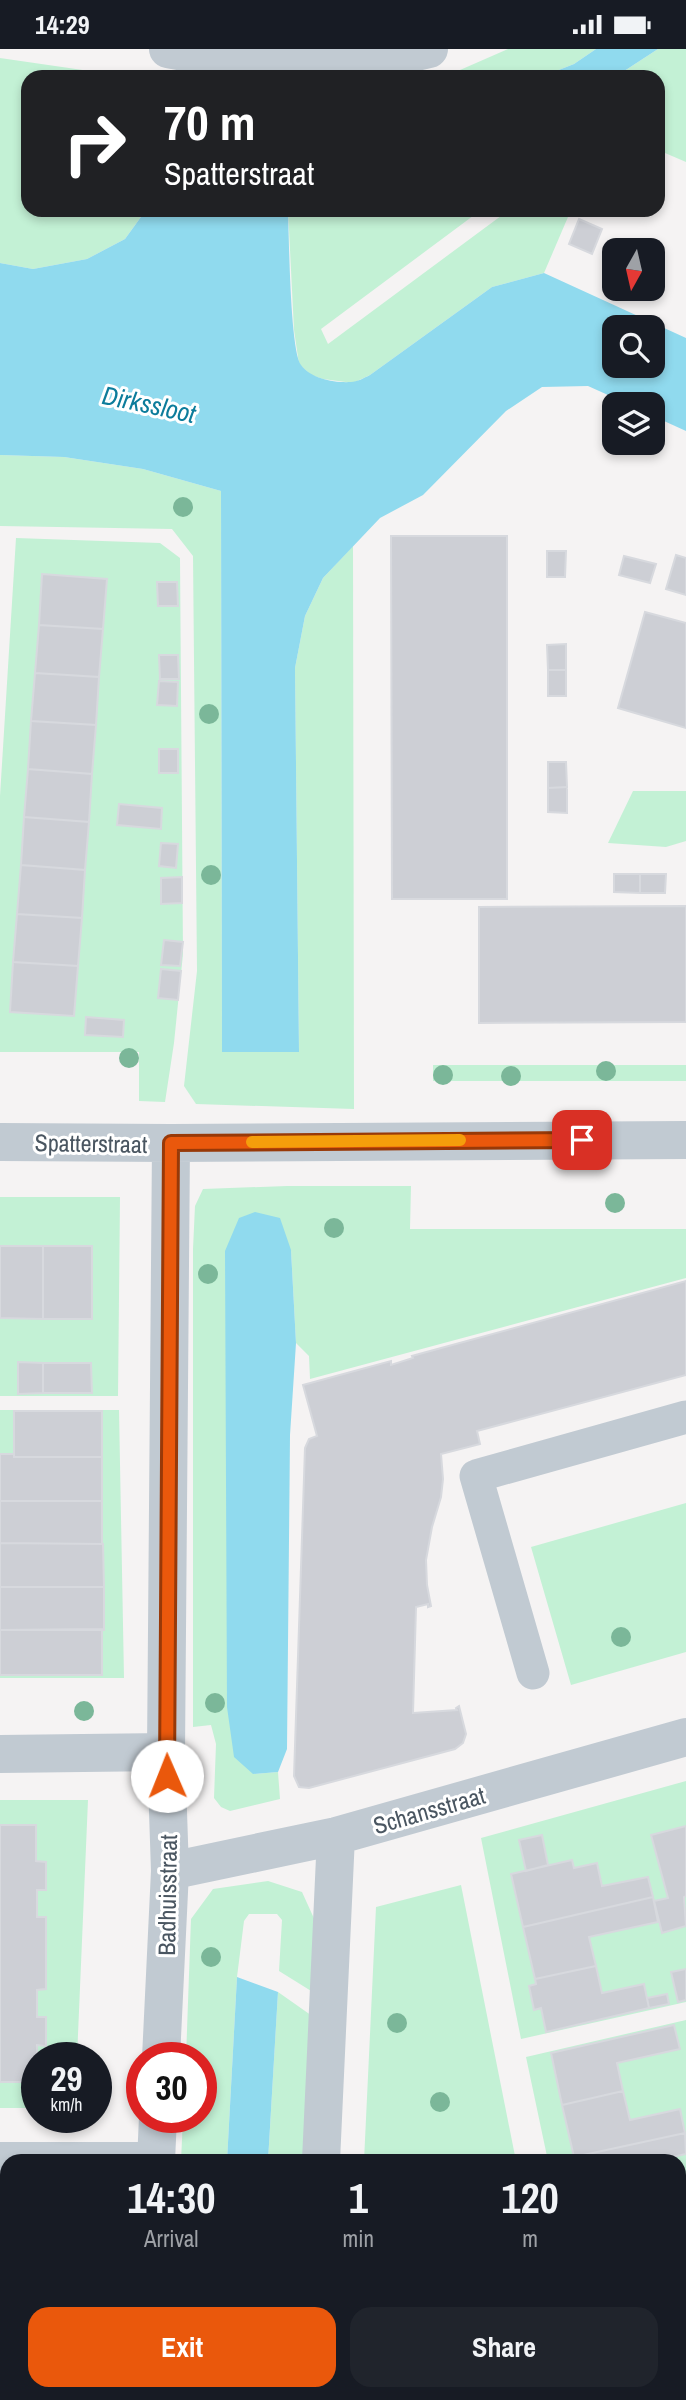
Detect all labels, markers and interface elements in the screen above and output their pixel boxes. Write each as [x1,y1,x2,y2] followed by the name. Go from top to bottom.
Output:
[35,7,90,42] text: 14:29
[164,89,256,155] text: 70 m
[49,98,140,189] icon: right
[164,152,314,195] text: Spatterstraat
[602,238,665,301] north arrow
[602,238,665,455] map controls
[602,315,665,378] button: search
[99,377,200,431] water label: Dirkssloot
[602,392,665,455] button: layers
[552,1110,612,1170] pin
[563,1121,601,1159] icon: arrive
[34,1126,148,1160] street label: Spatterstraat
[130,1739,204,1813] position arrow
[369,1779,489,1841] street label: Schansstraat
[150,1833,184,1956] street label: Badhuisstraat
[126,2042,217,2133] speed limit sign: 30
[51,2055,82,2102] text: 29
[51,2092,83,2117] text: km/h
[127,2170,215,2226] text: 14:30
[349,2170,368,2226] text: 1
[501,2170,559,2226] text: 120
[144,2223,199,2254] text: Arrival
[343,2223,374,2254] text: min
[522,2223,538,2254] text: m
[28,2307,336,2387] button: Exit
[350,2307,658,2387] button: Share

